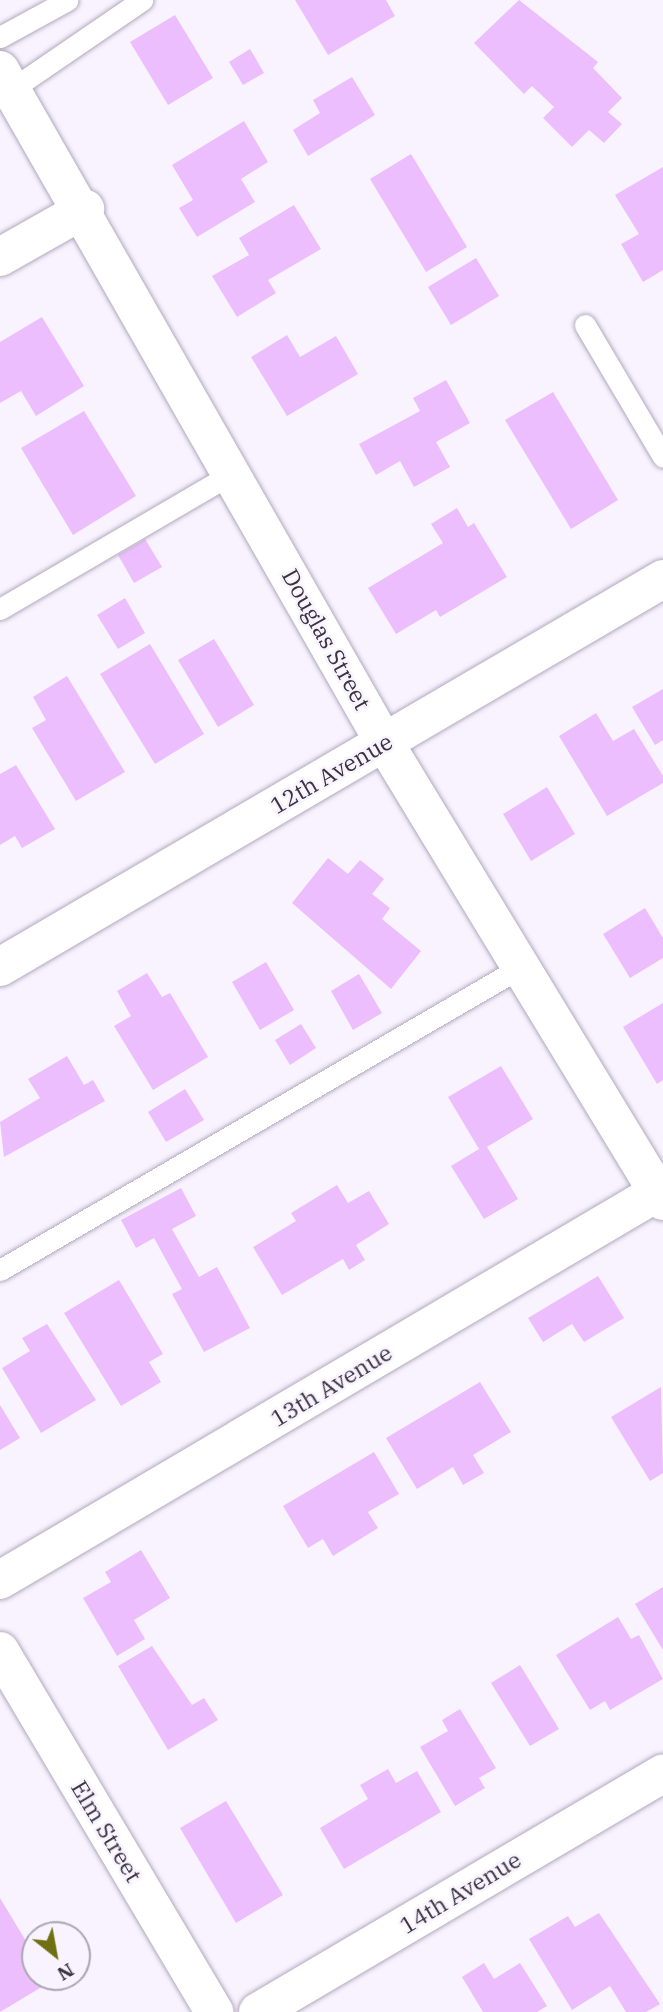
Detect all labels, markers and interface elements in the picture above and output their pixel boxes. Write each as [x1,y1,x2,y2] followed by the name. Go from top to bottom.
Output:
[277,564,377,714] street label: Douglas Street
[265,727,397,819] street label: 12th Avenue
[265,1338,397,1432] street label: 13th Avenue
[66,1775,148,1887] street label: Elm Street
[394,1845,526,1939] street label: 14th Avenue
[21,1921,91,1991] north arrow
[53,1958,78,1986] text: N

